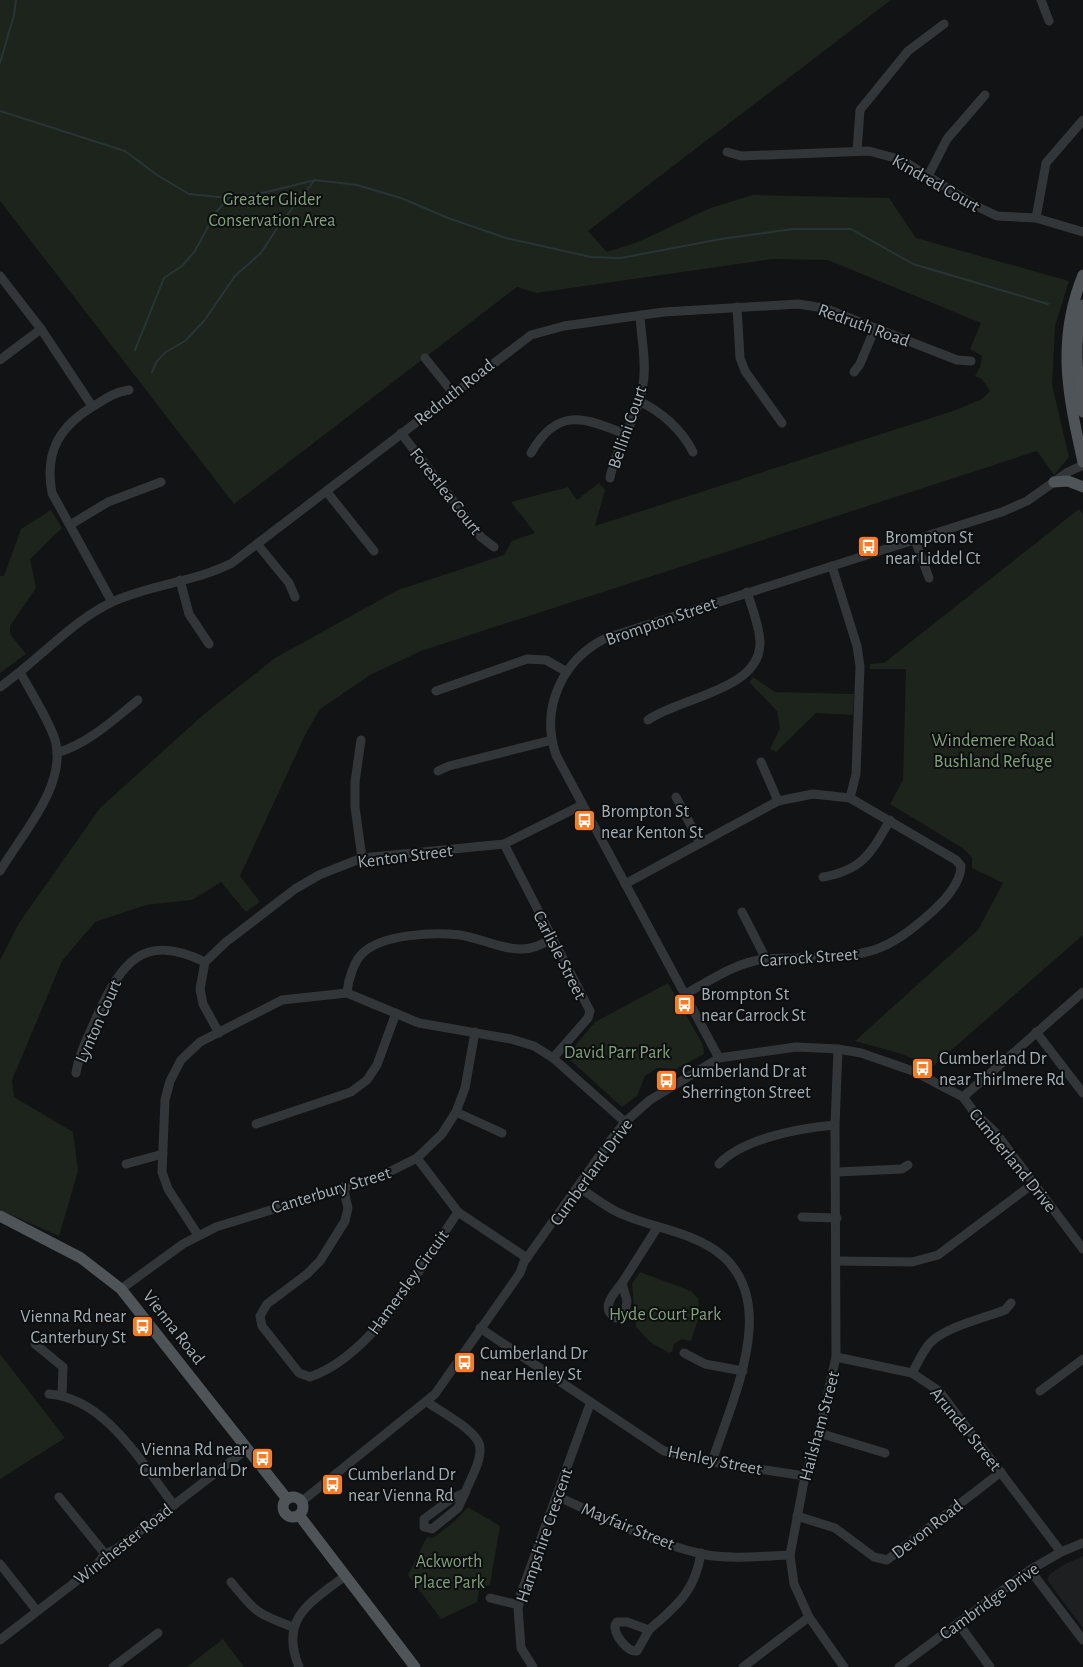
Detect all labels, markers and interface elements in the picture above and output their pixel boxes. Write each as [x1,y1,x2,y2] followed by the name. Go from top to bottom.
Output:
[889,152,982,216] street label: Kindred Court
[208,191,336,230] park label: Greater Glider Conservation Area
[816,301,912,351] street label: Redruth Road
[411,356,498,429] street label: Redruth Road
[605,383,651,471] street label: Bellini Court
[406,445,485,539] street label: Forestlea Court
[885,529,981,568] place label: Brompton St near Liddel Ct
[857,535,881,559] bus stop icon: Brompton St near Liddel Ct
[603,594,719,649] street label: Brompton Street
[932,732,1054,771] park label: Windemere Road Bushland Refuge
[601,803,703,842] place label: Brompton St near Kenton St
[573,809,597,833] bus stop icon: Brompton St near Kenton St
[356,842,454,872] street label: Kenton Street
[529,908,589,1003] street label: Carlisle Street
[759,946,859,970] street label: Carrock Street
[73,977,125,1066] street label: Lynton Court
[701,986,806,1025] place label: Brompton St near Carrock St
[673,992,697,1016] bus stop icon: Brompton St near Carrock St
[564,1044,671,1062] park label: David Parr Park
[939,1050,1065,1089] place label: Cumberland Dr near Thirlmere Rd
[911,1056,935,1080] bus stop icon: Cumberland Dr near Thirlmere Rd
[682,1063,811,1102] place label: Cumberland Dr at Sherrington Street
[654,1069,678,1093] bus stop icon: Cumberland Dr at Sherrington Street
[965,1105,1059,1216] street label: Cumberland Drive
[547,1116,637,1229] street label: Cumberland Drive
[270,1164,393,1218] street label: Canterbury Street
[365,1227,453,1338] street label: Hamersley Circuit
[139,1287,207,1368] street label: Vienna Road
[609,1306,722,1324] park label: Hyde Court Park
[20,1308,126,1347] place label: Vienna Rd near Canterbury St
[130,1314,154,1338] bus stop icon: Vienna Rd near Canterbury St
[480,1345,588,1384] place label: Cumberland Dr near Henley St
[452,1351,476,1375] bus stop icon: Cumberland Dr near Henley St
[797,1369,843,1483] street label: Hailsham Street
[926,1384,1004,1475] street label: Arundel Street
[139,1441,247,1480] place label: Vienna Rd near Cumberland Dr
[666,1443,764,1479] street label: Henley Street
[251,1447,275,1471] bus stop icon: Vienna Rd near Cumberland Dr
[513,1465,577,1605] street label: Hampshire Crescent
[348,1466,456,1505] place label: Cumberland Dr near Vienna Rd
[320,1472,344,1496] bus stop icon: Cumberland Dr near Vienna Rd
[889,1497,966,1563] street label: Devon Road
[578,1500,677,1554] street label: Mayfair Street
[71,1501,176,1589] street label: Winchester Road
[413,1553,485,1592] park label: Ackworth Place Park
[937,1560,1043,1644] street label: Cambridge Drive

